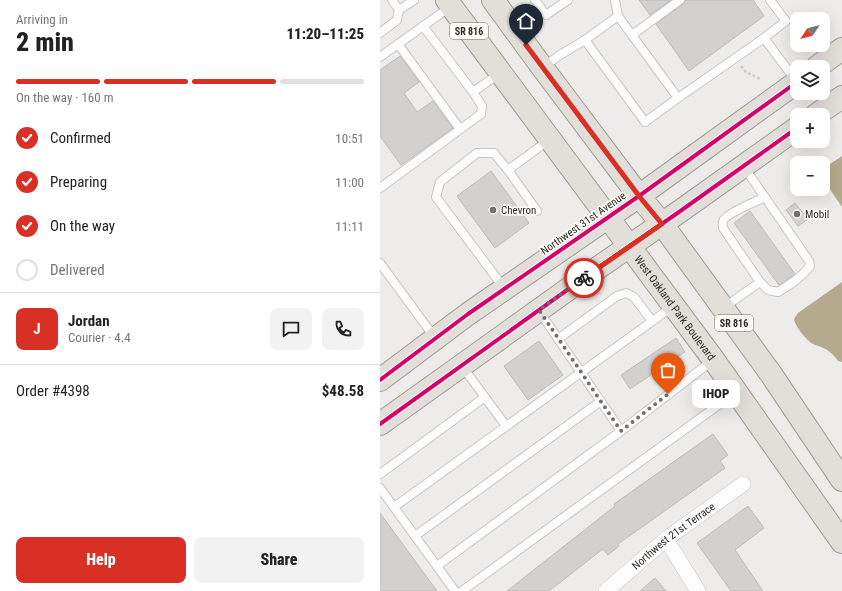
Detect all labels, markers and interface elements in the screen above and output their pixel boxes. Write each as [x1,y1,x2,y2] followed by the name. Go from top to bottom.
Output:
[509,4,543,45] pin
[515,10,537,32] icon: home
[16,12,68,27] text: Arriving in
[790,12,830,52] north arrow
[790,12,830,196] map controls
[450,23,488,39] road number: SR 816
[286,25,364,43] text: 11:20–11:25
[16,27,74,57] text: 2 min
[790,60,830,100] button: layers
[16,90,113,105] text: On the way · 160 m
[790,108,830,148] button: +
[16,127,38,149] icon: check
[50,129,111,147] text: Confirmed
[335,131,364,146] text: 10:51
[790,156,830,196] button: −
[16,171,38,193] icon: check
[50,173,107,191] text: Preparing
[335,175,364,190] text: 11:00
[538,189,628,258] street label: Northwest 31st Avenue
[501,204,536,217] place label: Chevron
[488,205,498,215] marker: Chevron
[805,208,829,221] place label: Mobil
[792,209,802,219] marker: Mobil
[16,215,38,237] icon: check
[50,217,115,235] text: On the way
[335,219,364,234] text: 11:11
[631,253,718,363] street label: West Oakland Park Boulevard
[564,258,604,298] courier
[50,261,105,279] text: Delivered
[573,267,595,289] icon: bike
[270,308,312,350] button: chat
[322,308,364,350] button: phone
[68,312,110,330] text: Jordan
[715,315,753,331] road number: SR 816
[33,320,41,338] text: J
[68,330,131,345] text: Courier · 4.4
[651,353,685,394] pin
[657,359,679,381] icon: bag
[692,380,740,408] callout: IHOP
[16,382,90,400] text: Order #4398
[322,382,364,400] text: $48.58
[703,386,729,401] text: IHOP
[629,500,718,573] street label: Northwest 21st Terrace
[16,537,186,583] button: Help
[194,537,364,583] button: Share

